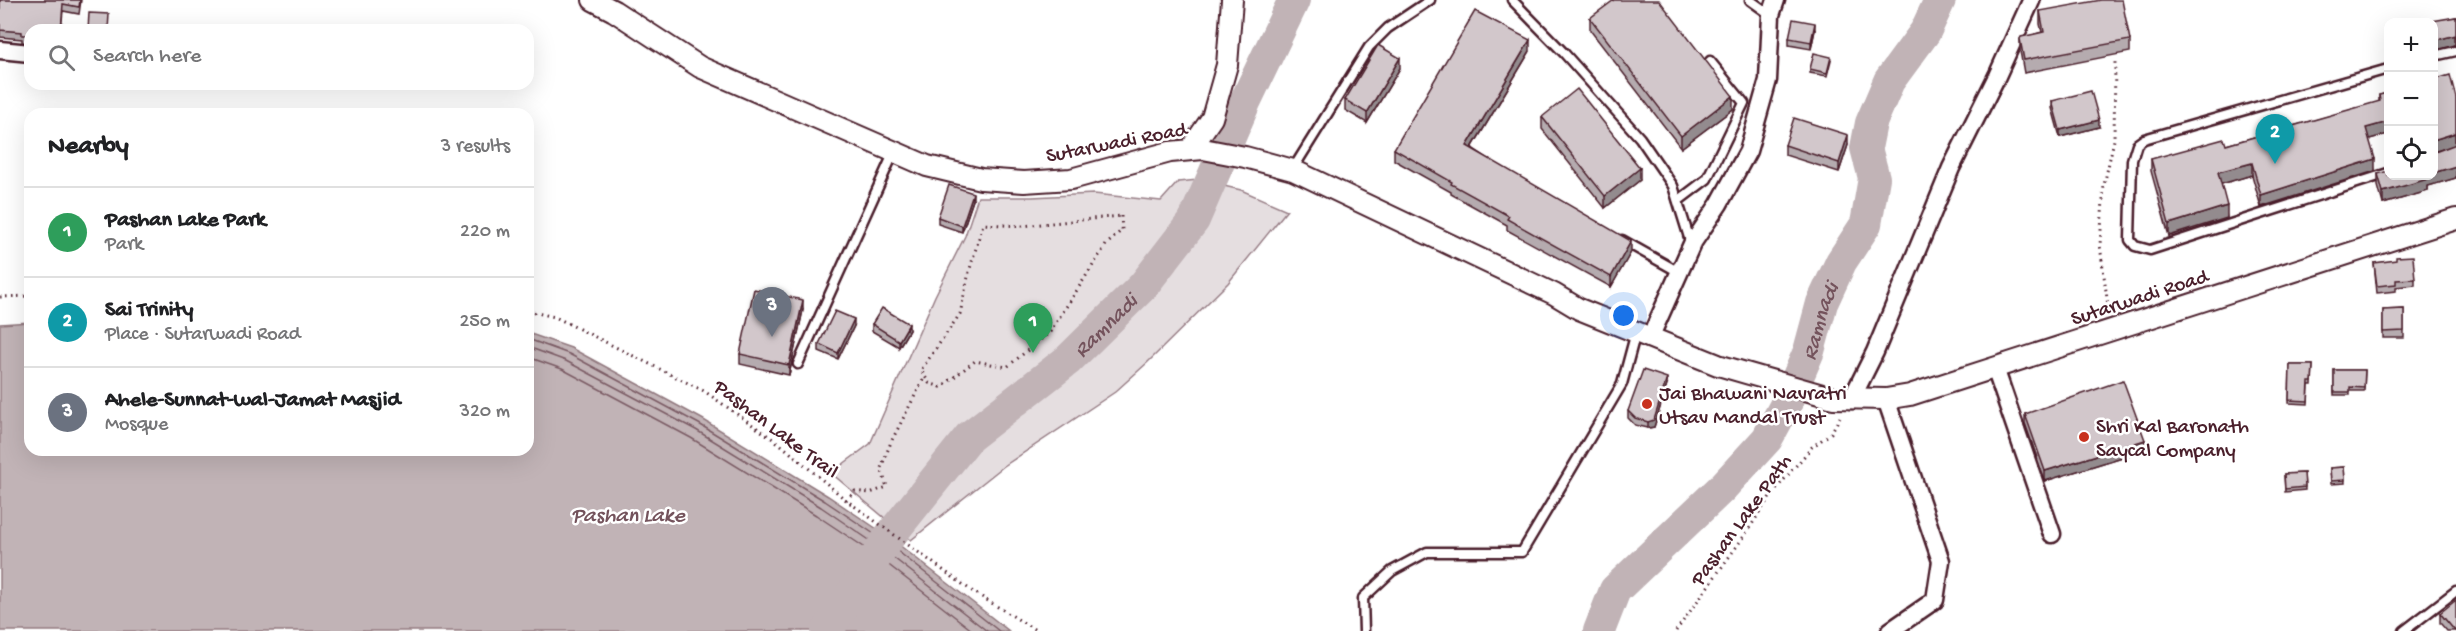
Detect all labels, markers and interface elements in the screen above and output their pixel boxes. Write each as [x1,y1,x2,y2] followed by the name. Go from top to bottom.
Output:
[2384,18,2438,180] map controls
[2384,18,2438,72] button: +
[24,24,534,90] search box
[45,41,78,74] icon: search
[93,44,201,70] text: Search here
[2384,72,2438,126] button: −
[2256,114,2294,164] pin: 2
[1044,118,1191,170] street label: Sutarwadi Road
[2384,126,2438,180] button: locate
[48,132,129,163] text: Nearby
[441,136,510,159] text: 3 results
[105,208,266,234] text: Pashan Lake Park
[63,221,72,244] text: 1
[460,221,510,244] text: 220 m
[105,234,143,257] text: Park
[2068,265,2214,333] street label: Sutarwadi Road
[1798,277,1848,365] water label: Ramnadi
[752,288,792,337] pin: 3
[1070,288,1146,364] water label: Ramnadi
[105,298,193,324] text: Sai Trinity
[1609,301,1638,330] your location
[1014,304,1052,353] pin: 1
[63,311,72,334] text: 2
[459,311,510,334] text: 250 m
[105,324,301,347] text: Place · Sutarwadi Road
[707,375,842,486] street label: Pashan Lake Trail
[1659,383,1847,432] place label: Jai Bhawani Navratri Utsav Mandal Trust
[105,388,400,414] text: Ahele-Sunnat-wal-Jamat Masjid
[1640,397,1654,411] marker: Jai Bhawani Navratri Utsav Mandal Trust
[62,401,73,424] text: 3
[460,401,510,424] text: 320 m
[105,414,168,437] text: Mosque
[2096,416,2249,465] place label: Shri Kal Baronath Saycal Company
[2077,430,2091,444] marker: Shri Kal Baronath Saycal Company
[1686,450,1799,593] street label: Pashan Lake Path
[571,504,686,530] water label: Pashan Lake

